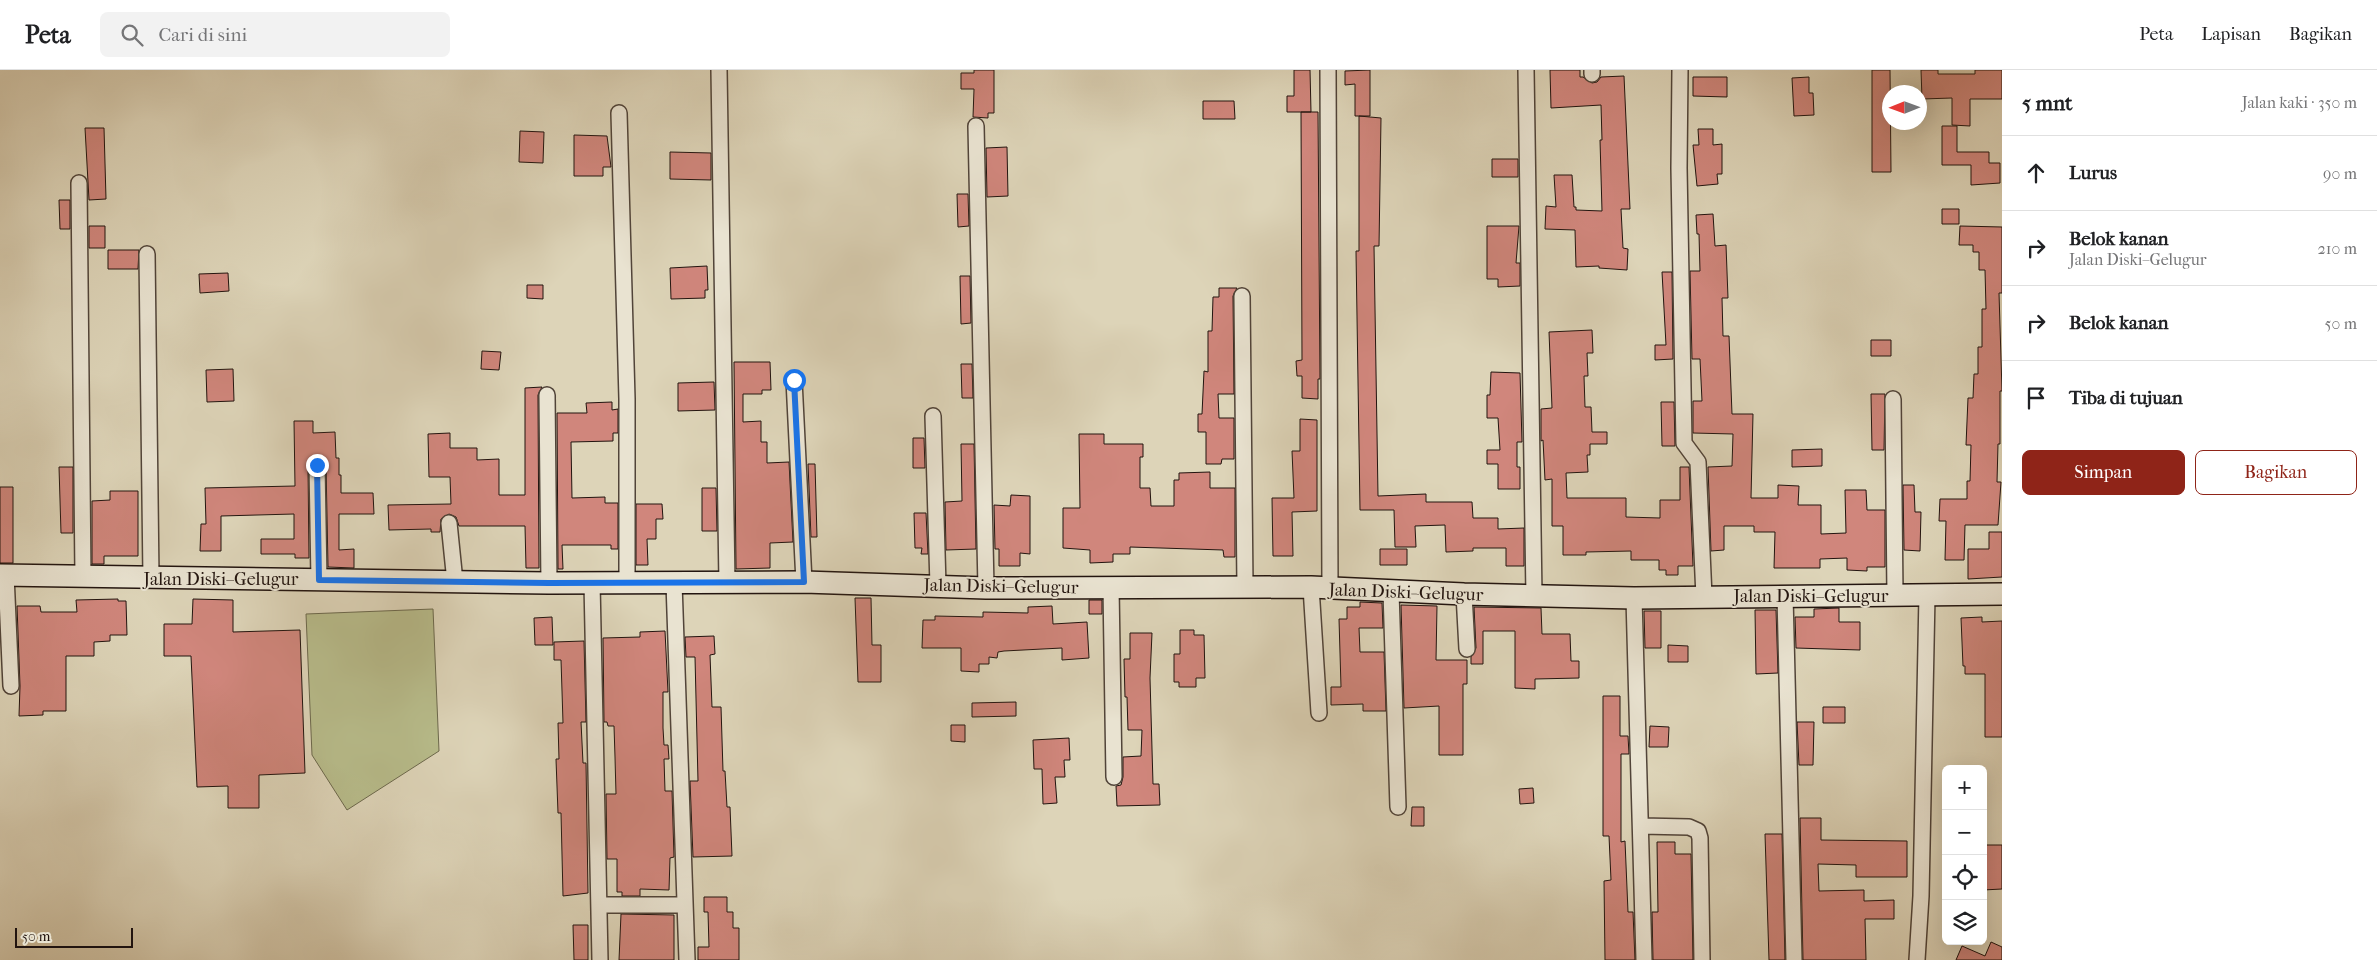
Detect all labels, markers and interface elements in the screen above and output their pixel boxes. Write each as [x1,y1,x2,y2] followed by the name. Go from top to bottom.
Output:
[100,12,450,57] search box
[25,21,70,49] text: Peta
[118,21,146,49] icon: search
[158,24,247,46] text: Cari di sini
[2139,24,2173,45] text: Peta
[2201,24,2261,45] text: Lapisan
[2289,24,2352,45] text: Bagikan
[1882,85,1927,130] north arrow
[2022,91,2073,115] text: 5 mnt
[2242,93,2357,112] text: Jalan kaki · 350 m
[2022,159,2050,187] icon: ahead
[2069,162,2117,184] text: Lurus
[2323,164,2357,183] text: 90 m
[2069,228,2169,250] text: Belok kanan
[2022,234,2050,262] icon: right
[2318,239,2357,258] text: 210 m
[2069,250,2207,269] text: Jalan Diski–Gelugur
[2022,309,2050,337] icon: right
[2069,312,2169,334] text: Belok kanan
[2325,314,2357,333] text: 50 m
[783,369,806,392] route start
[2022,384,2050,412] icon: arrive
[2069,387,2183,409] text: Tiba di tujuan
[2022,450,2185,495] button: Simpan
[2195,450,2357,495] button: Bagikan
[306,454,329,477] route end
[142,569,299,590] street label: Jalan Diski–Gelugur
[921,575,1079,598] street label: Jalan Diski–Gelugur
[1326,579,1484,606] street label: Jalan Diski–Gelugur
[1732,586,1889,607] street label: Jalan Diski–Gelugur
[1942,765,1987,945] map controls
[1942,765,1987,810] button: +
[1942,810,1987,855] button: −
[1942,855,1987,900] button: locate
[1942,900,1987,945] button: layers
[15,925,132,948] scale bar
[22,928,50,945] text: 50 m

